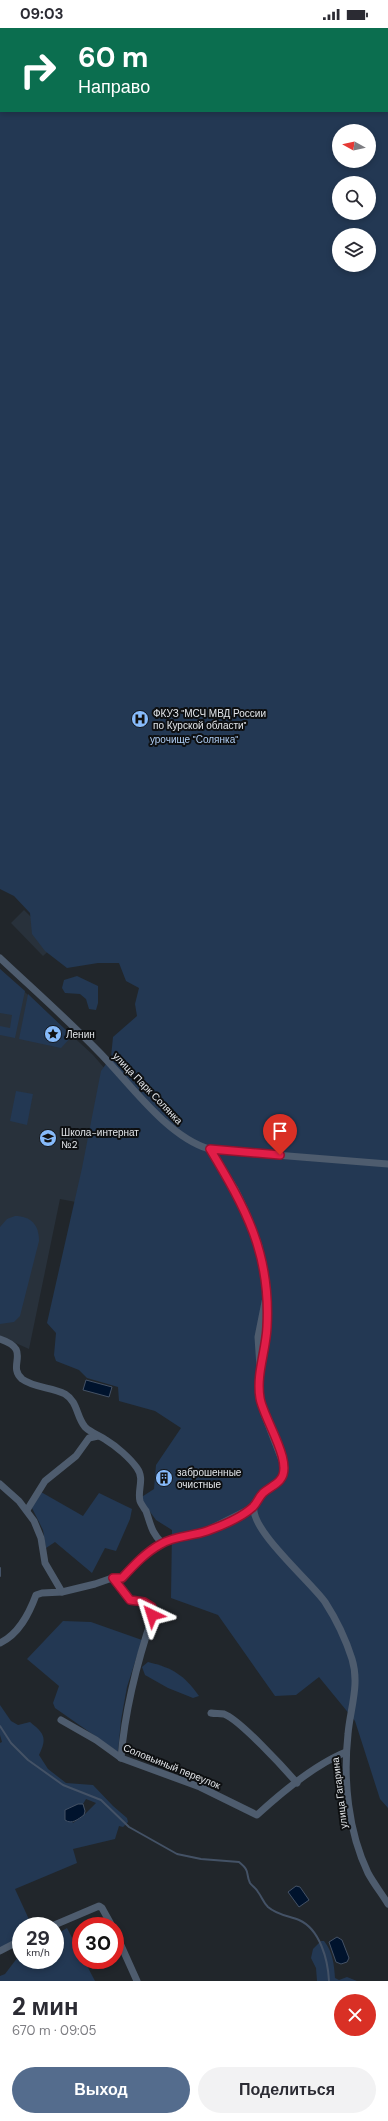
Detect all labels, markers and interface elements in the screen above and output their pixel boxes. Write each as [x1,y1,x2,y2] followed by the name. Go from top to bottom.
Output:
[20,4,64,24] text: 09:03
[78,39,148,76] text: 60 m
[12,44,64,96] icon: right
[78,75,150,99] text: Направо
[332,124,376,168] north arrow
[332,124,376,272] map controls
[332,176,376,220] button: search
[332,228,376,272] button: layers
[153,707,266,732] place label: ФКУЗ "МСЧ МВД России по Курской области"
[130,709,150,729] hospital icon: ФКУЗ "МСЧ МВД России по Курской области"
[150,733,238,746] park label: урочище "Солянка"
[43,1024,63,1044] place icon: Ленин
[66,1028,95,1041] place label: Ленин
[110,1050,186,1127] street label: улица Парк Солянка
[263,1114,297,1155] pin
[269,1120,291,1142] icon: arrive
[61,1126,139,1151] place label: Школа-интернат №2
[38,1128,58,1148] school or university icon: Школа-интернат №2
[177,1466,242,1491] place label: заброшенные очистные
[154,1468,174,1488] building icon: заброшенные очистные
[131,1594,173,1636] position arrow
[121,1741,223,1792] street label: Соловьиный переулок
[329,1756,350,1829] street label: улица Гагарина
[72,1917,124,1969] speed limit sign: 30
[26,1925,50,1951] text: 29
[26,1946,50,1959] text: km/h
[12,1991,78,2022] text: 2 мин
[334,1994,376,2036] button: close
[12,2022,97,2039] text: 670 m · 09:05
[12,2067,190,2113] button: Выход
[198,2067,376,2113] button: Поделиться

